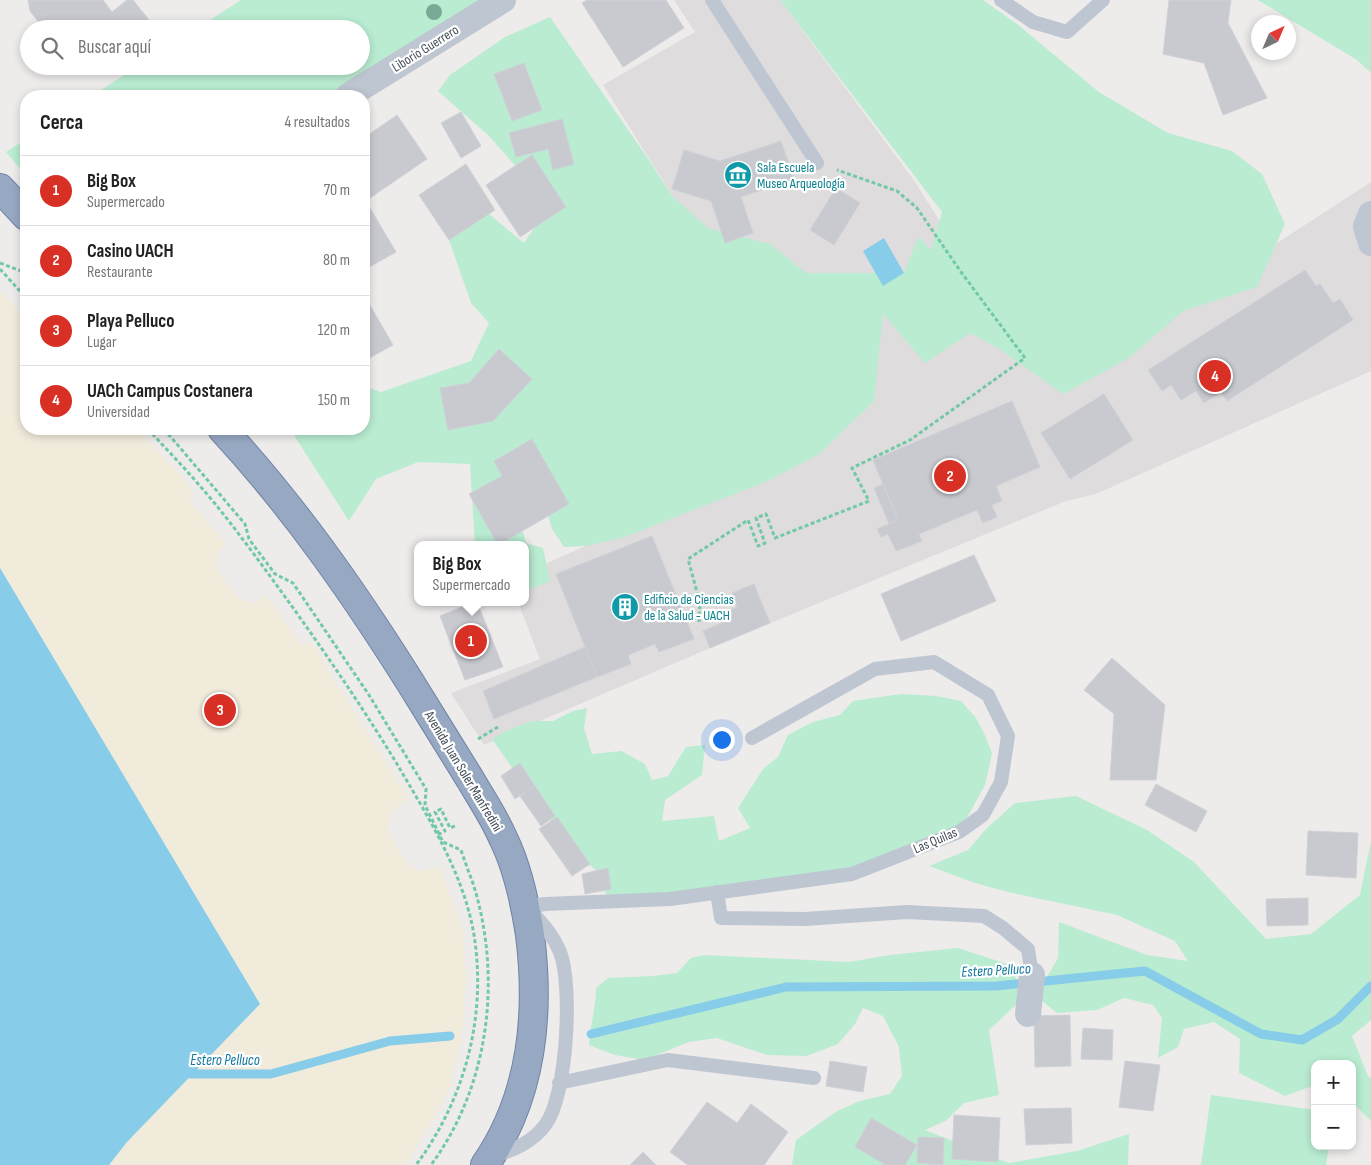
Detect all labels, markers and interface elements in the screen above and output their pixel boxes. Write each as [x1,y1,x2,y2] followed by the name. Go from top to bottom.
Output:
[1251,15,1296,60] north arrow
[20,20,370,75] search box
[389,21,462,76] street label: Liborio Guerrero
[38,34,66,62] icon: search
[78,36,151,59] text: Buscar aquí
[40,110,83,135] text: Cerca
[285,113,350,132] text: 4 resultados
[757,159,845,192] place label: Sala Escuela Museo Arqueología
[723,160,753,190] museum icon: Sala Escuela Museo Arqueología
[87,170,136,193] text: Big Box
[53,181,59,200] text: 1
[324,181,350,200] text: 70 m
[87,193,165,212] text: Supermercado
[87,240,174,263] text: Casino UACH
[52,251,60,270] text: 2
[323,251,350,270] text: 80 m
[87,263,153,282] text: Restaurante
[87,310,174,333] text: Playa Pelluco
[52,321,60,340] text: 3
[318,321,350,340] text: 120 m
[87,333,117,352] text: Lugar
[1199,357,1231,395] pin: 4
[87,380,253,403] text: UACh Campus Costanera
[52,391,60,410] text: 4
[318,391,350,410] text: 150 m
[87,403,150,422] text: Universidad
[934,457,966,495] pin: 2
[414,541,529,606] popup
[433,553,481,576] text: Big Box
[433,576,510,595] text: Supermercado
[644,591,734,624] place label: Edificio de Ciencias de la Salud - UACH
[610,592,640,622] building icon: Edificio de Ciencias de la Salud - UACH
[455,622,487,660] pin: 1
[204,691,236,729] pin: 3
[420,707,506,835] street label: Avenida Juan Soler Manfredini
[709,727,735,753] your location
[911,824,960,857] street label: Las Quilas
[961,959,1031,982] water label: Estero Pelluco
[190,1051,260,1070] water label: Estero Pelluco
[1311,1060,1356,1150] map controls
[1311,1060,1356,1105] button: +
[1311,1105,1356,1150] button: −

